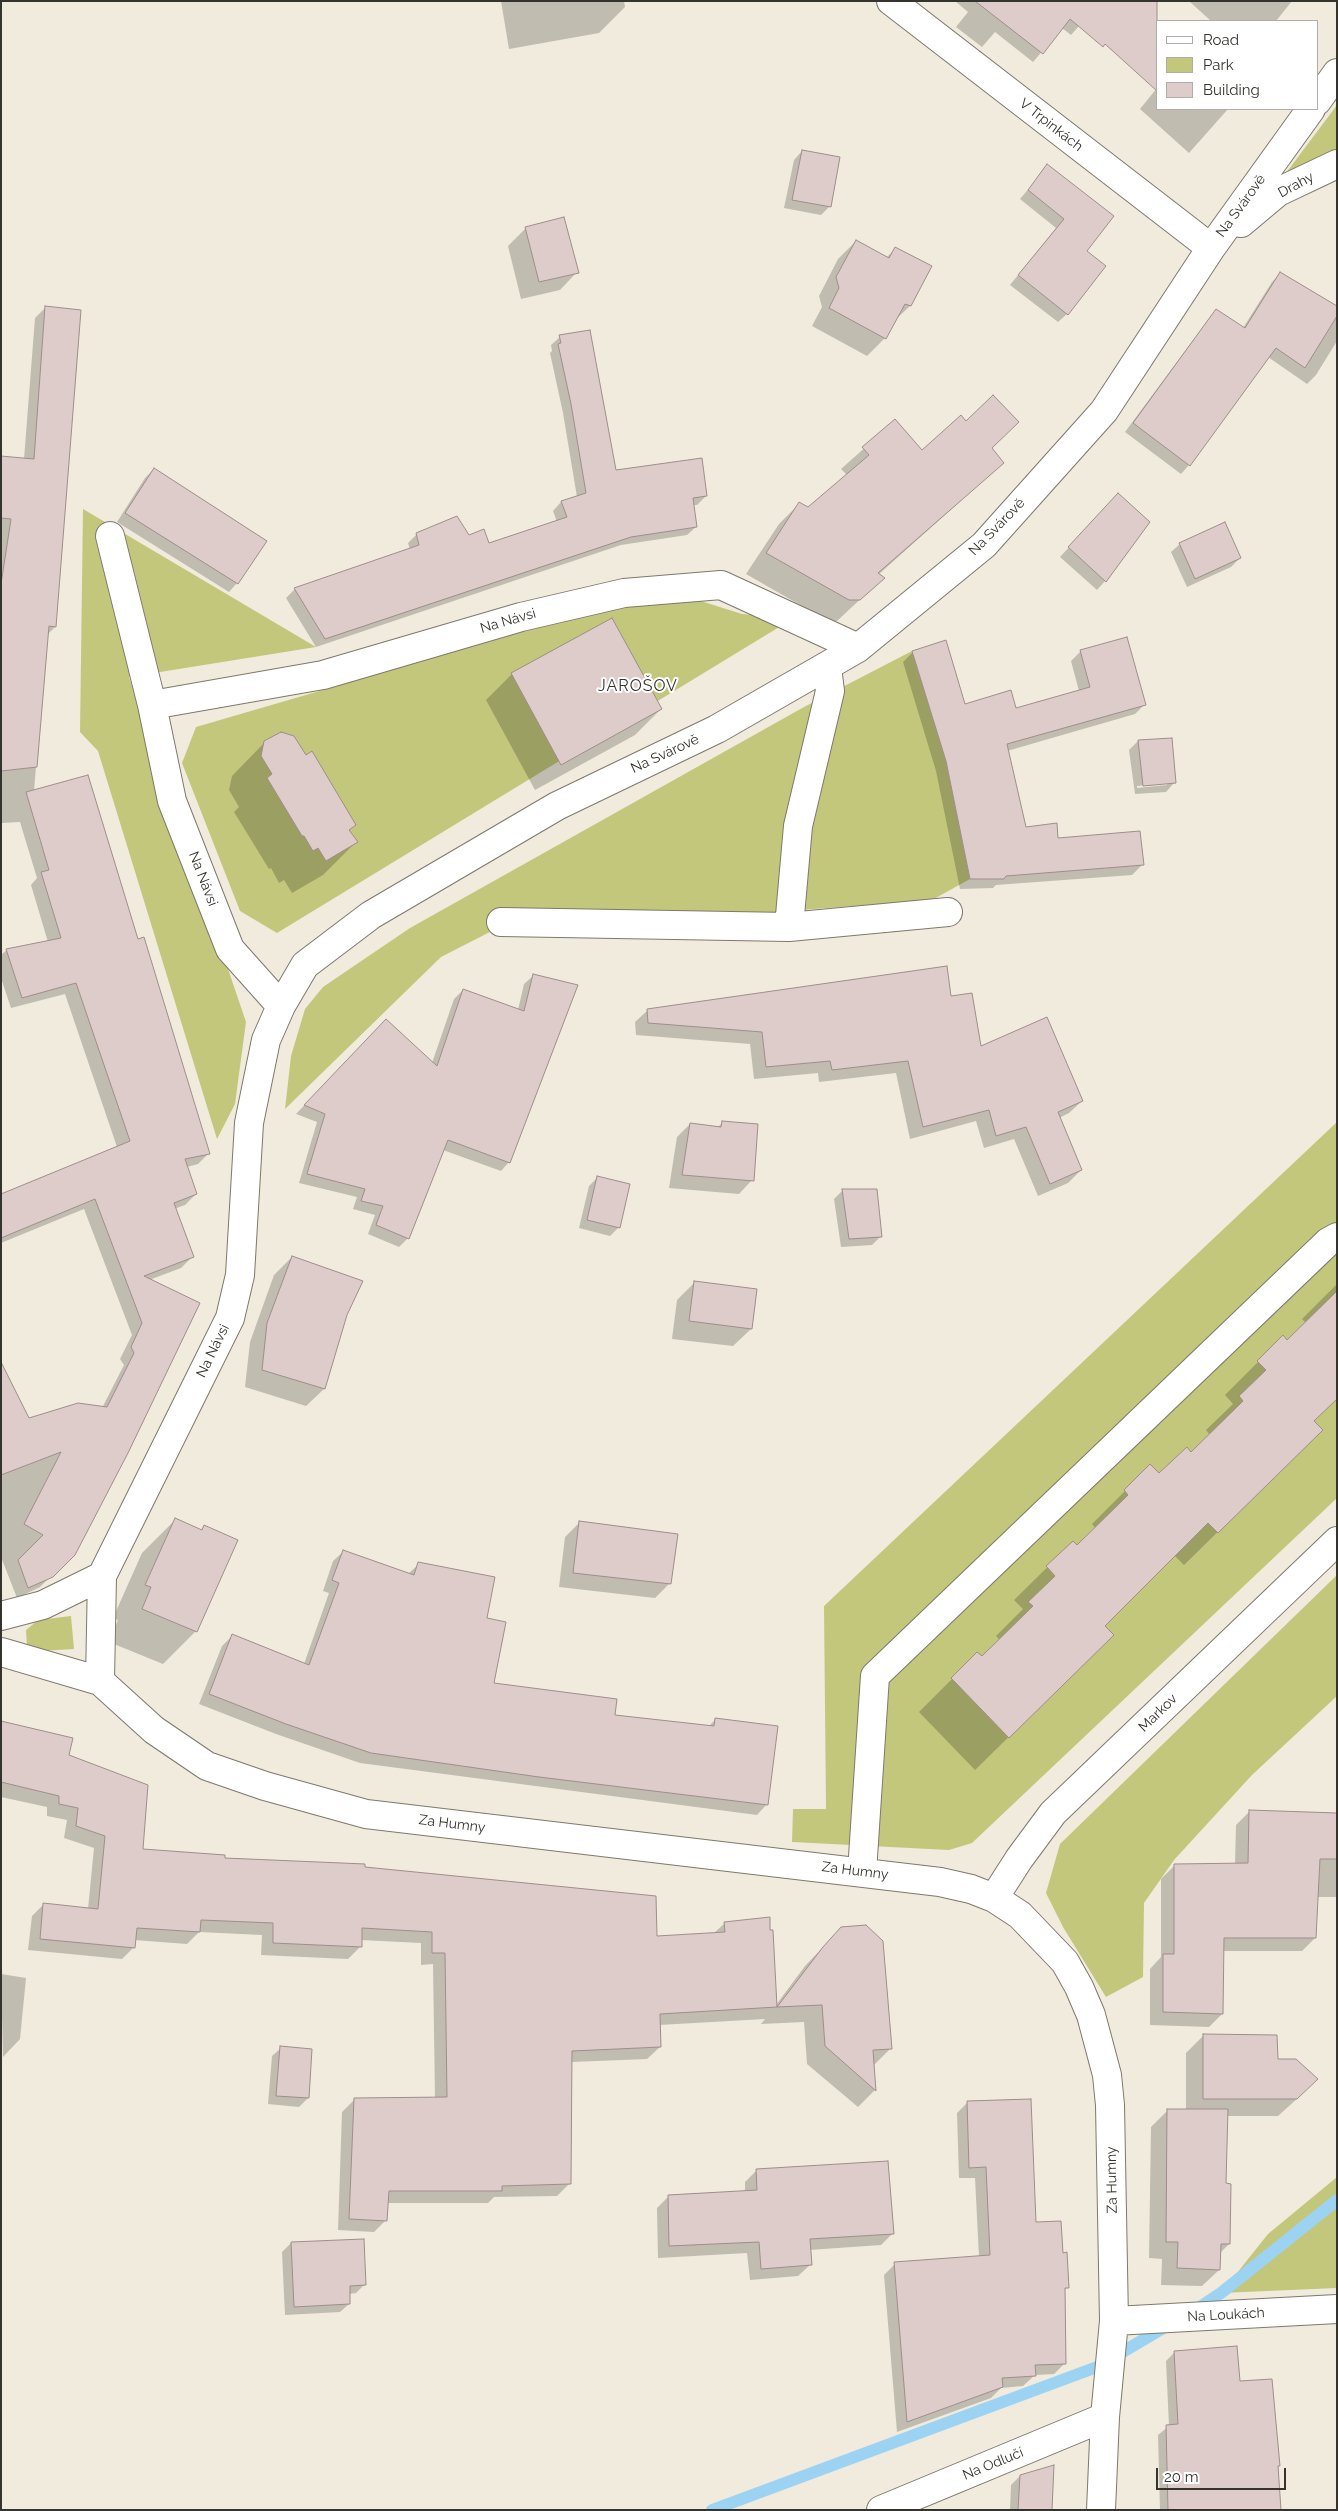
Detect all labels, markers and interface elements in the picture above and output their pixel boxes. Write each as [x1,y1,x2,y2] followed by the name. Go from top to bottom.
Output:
[1156,20,1318,110] legend
[1203,31,1239,49] text: Road
[1203,56,1234,74] text: Park
[1203,81,1260,99] text: Building
[1016,95,1086,155] street label: V Trpinkách
[1275,169,1317,201] street label: Drahy
[1213,171,1269,241] street label: Na Svárově
[966,495,1028,559] street label: Na Svárově
[478,605,538,637] street label: Na Návsi
[597,676,679,696] district label: JAROŠOV
[628,731,702,777] street label: Na Svárově
[185,849,221,909] street label: Na Návsi
[193,1322,233,1380] street label: Na Návsi
[1135,1691,1181,1735] street label: Markov
[418,1812,486,1836] street label: Za Humny
[821,1859,889,1883] street label: Za Humny
[1103,2146,1121,2214] street label: Za Humny
[1187,2305,1265,2325] street label: Na Loukách
[960,2444,1026,2484] street label: Na Odlučí
[1158,2458,1288,2490] scale bar
[1164,2468,1199,2486] text: 20 m

